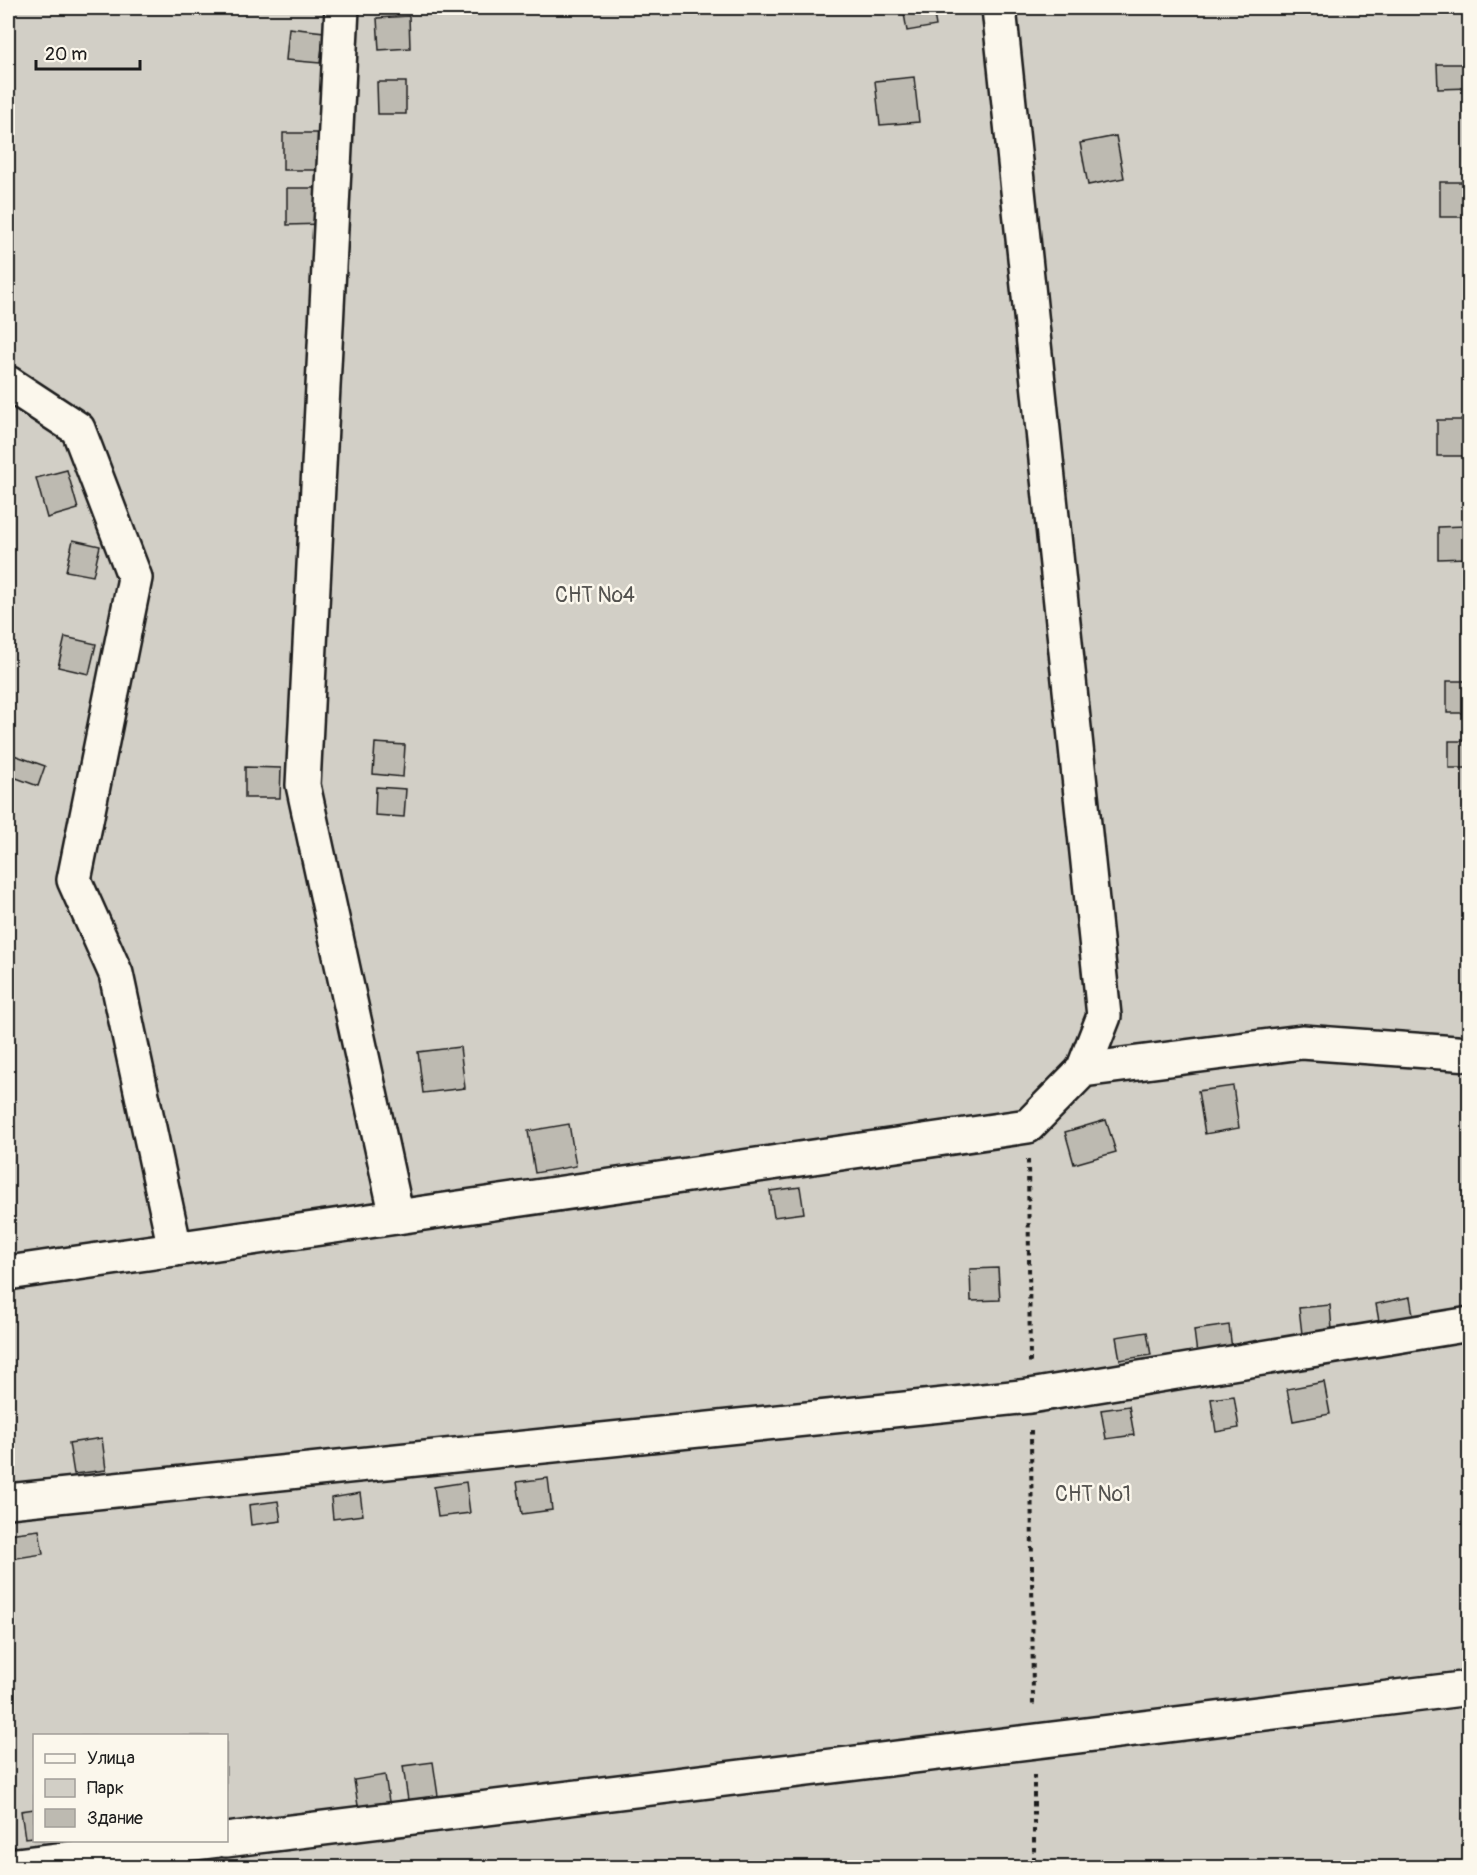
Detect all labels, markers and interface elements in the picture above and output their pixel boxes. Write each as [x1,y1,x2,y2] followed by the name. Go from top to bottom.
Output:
[36,33,140,71] scale bar
[45,43,87,66] text: 20 m
[555,582,635,609] park label: СНТ №4
[1055,1481,1131,1508] park label: СНТ №1
[33,1734,228,1842] legend
[87,1747,135,1770] text: Улица
[87,1777,124,1800] text: Парк
[87,1807,143,1830] text: Здание

